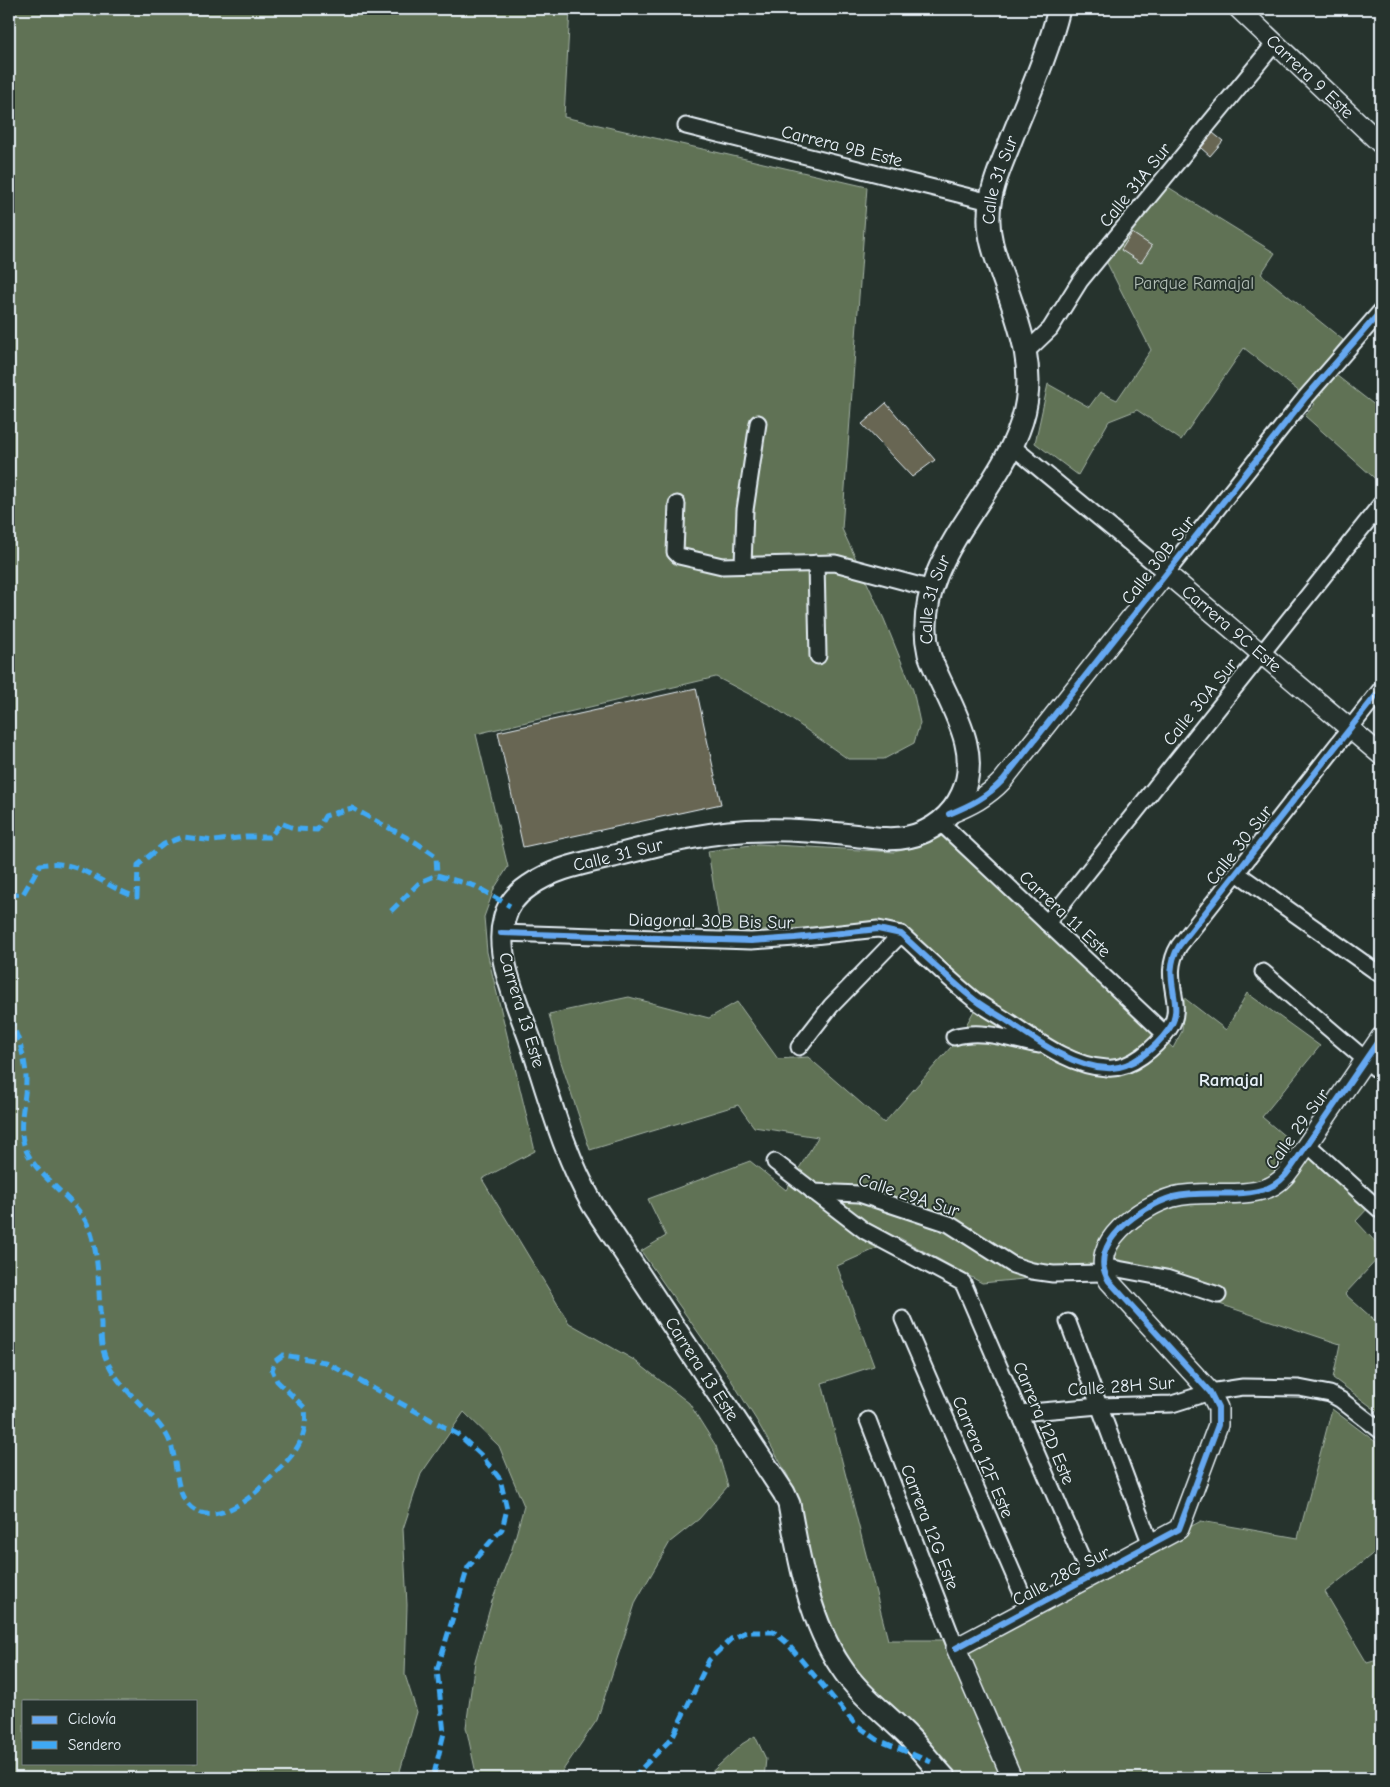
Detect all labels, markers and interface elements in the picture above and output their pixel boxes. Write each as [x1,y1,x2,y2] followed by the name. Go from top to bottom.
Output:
[1261,30,1358,123] street label: Carrera 9 Este
[779,121,905,172] street label: Carrera 9B Este
[979,132,1023,225] street label: Calle 31 Sur
[1095,138,1176,232] street label: Calle 31A Sur
[1134,273,1254,294] park label: Parque Ramajal
[1117,511,1200,609] street label: Calle 30B Sur
[916,551,956,645] street label: Calle 31 Sur
[1177,581,1286,677] street label: Carrera 9C Este
[1159,654,1242,750] street label: Calle 30A Sur
[1202,801,1278,889] street label: Calle 30 Sur
[571,834,666,876] street label: Calle 31 Sur
[1014,867,1115,962] street label: Carrera 11 Este
[628,910,795,933] street label: Diagonal 30B Bis Sur
[494,950,549,1070] street label: Carrera 13 Este
[1199,1069,1263,1091] district label: Ramajal
[1261,1084,1334,1174] street label: Calle 29 Sur
[856,1169,963,1222] street label: Calle 29A Sur
[660,1313,743,1425] street label: Carrera 13 Este
[1008,1359,1079,1488] street label: Carrera 12D Este
[1067,1372,1176,1401] street label: Calle 28H Sur
[947,1393,1018,1521] street label: Carrera 12F Este
[896,1461,963,1593] street label: Carrera 12G Este
[1009,1542,1114,1611] street label: Calle 28G Sur
[22,1700,198,1764] legend
[68,1710,116,1728] text: Ciclovía
[68,1736,121,1754] text: Sendero

